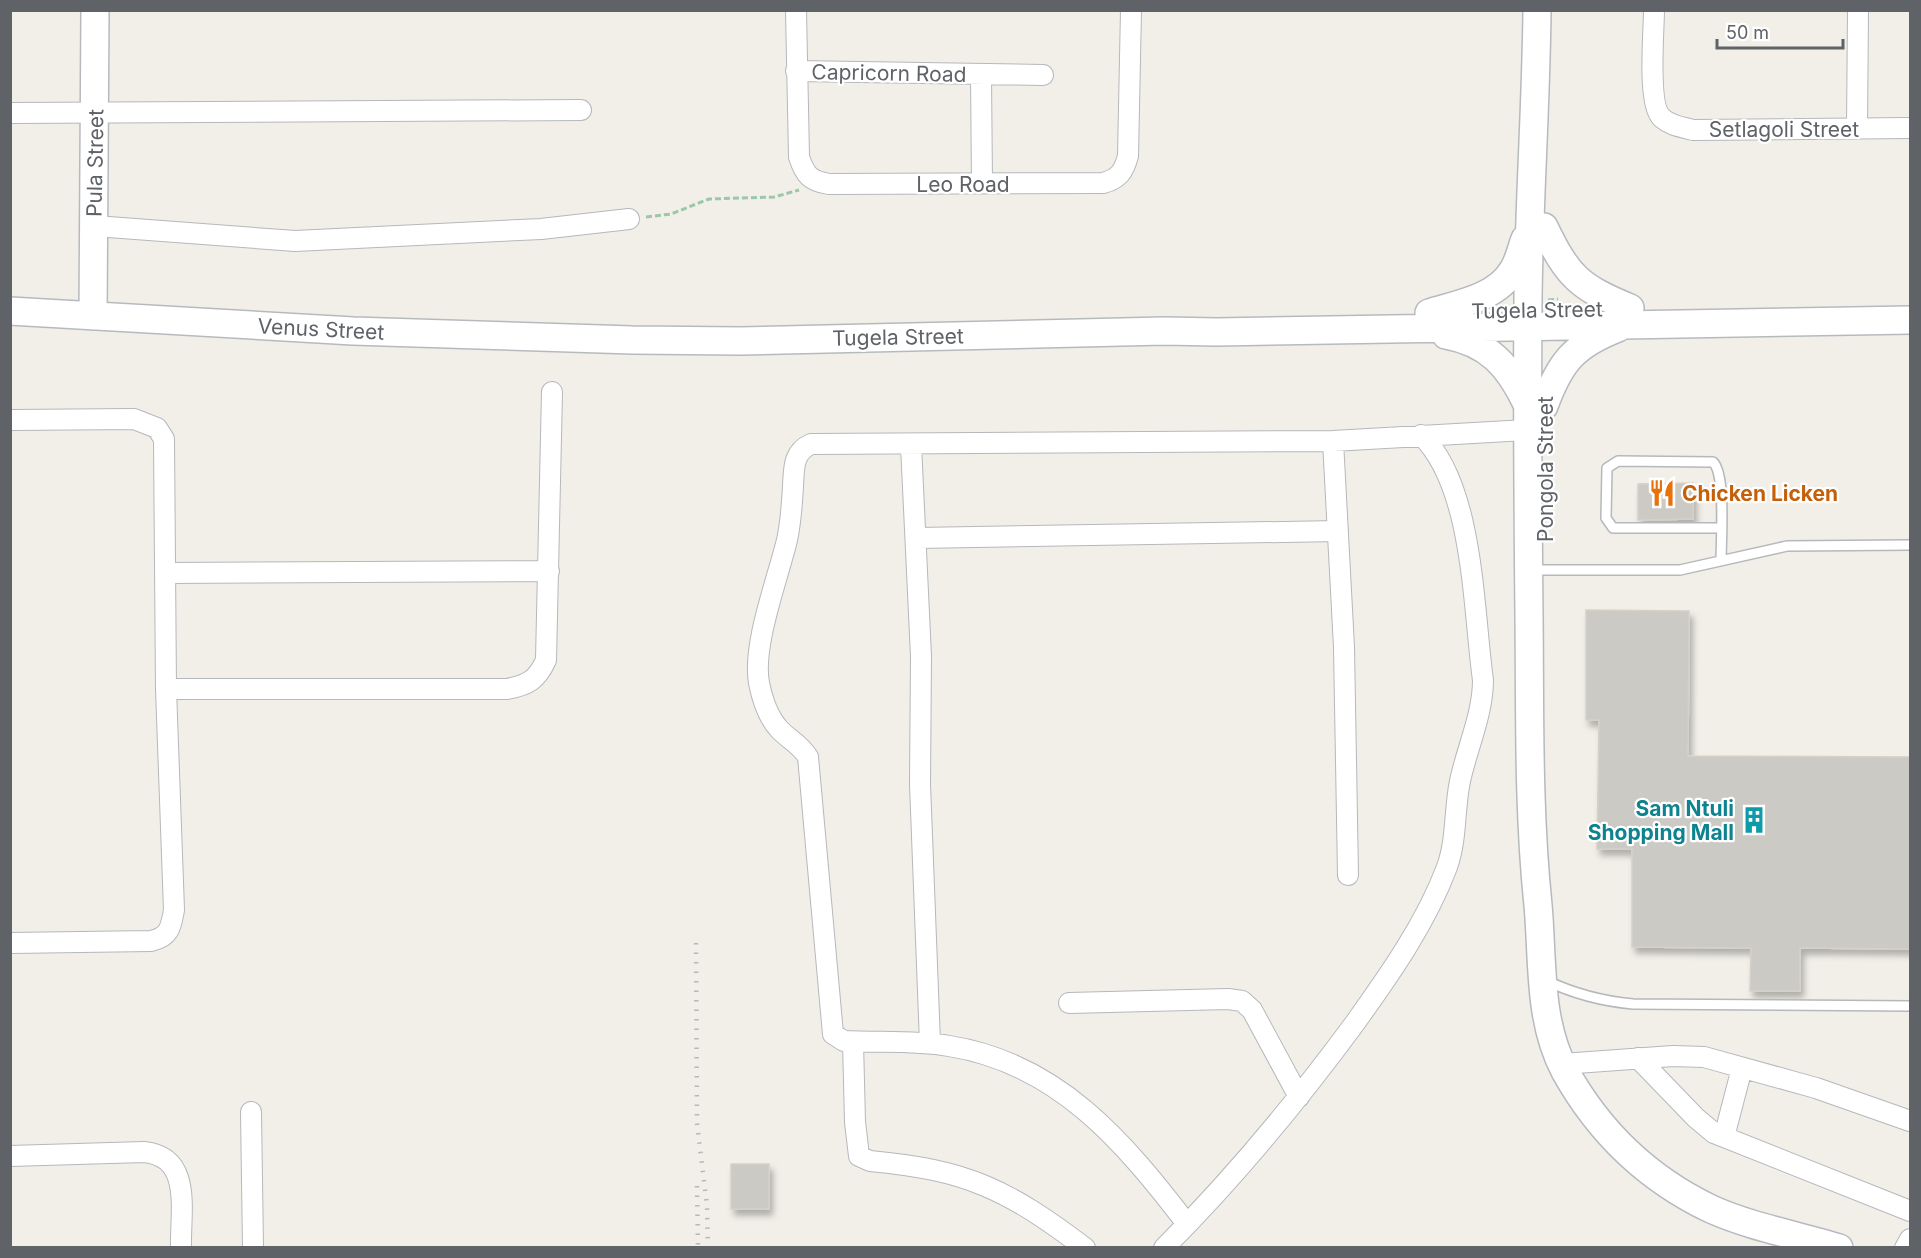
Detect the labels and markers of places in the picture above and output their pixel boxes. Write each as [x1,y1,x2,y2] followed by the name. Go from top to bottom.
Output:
[1647,478,1677,508] restaurant icon: Chicken Licken
[1682,481,1838,506] place label: Chicken Licken
[1588,796,1734,845] place label: Sam Ntuli Shopping Mall
[1739,805,1769,835] building icon: Sam Ntuli Shopping Mall

